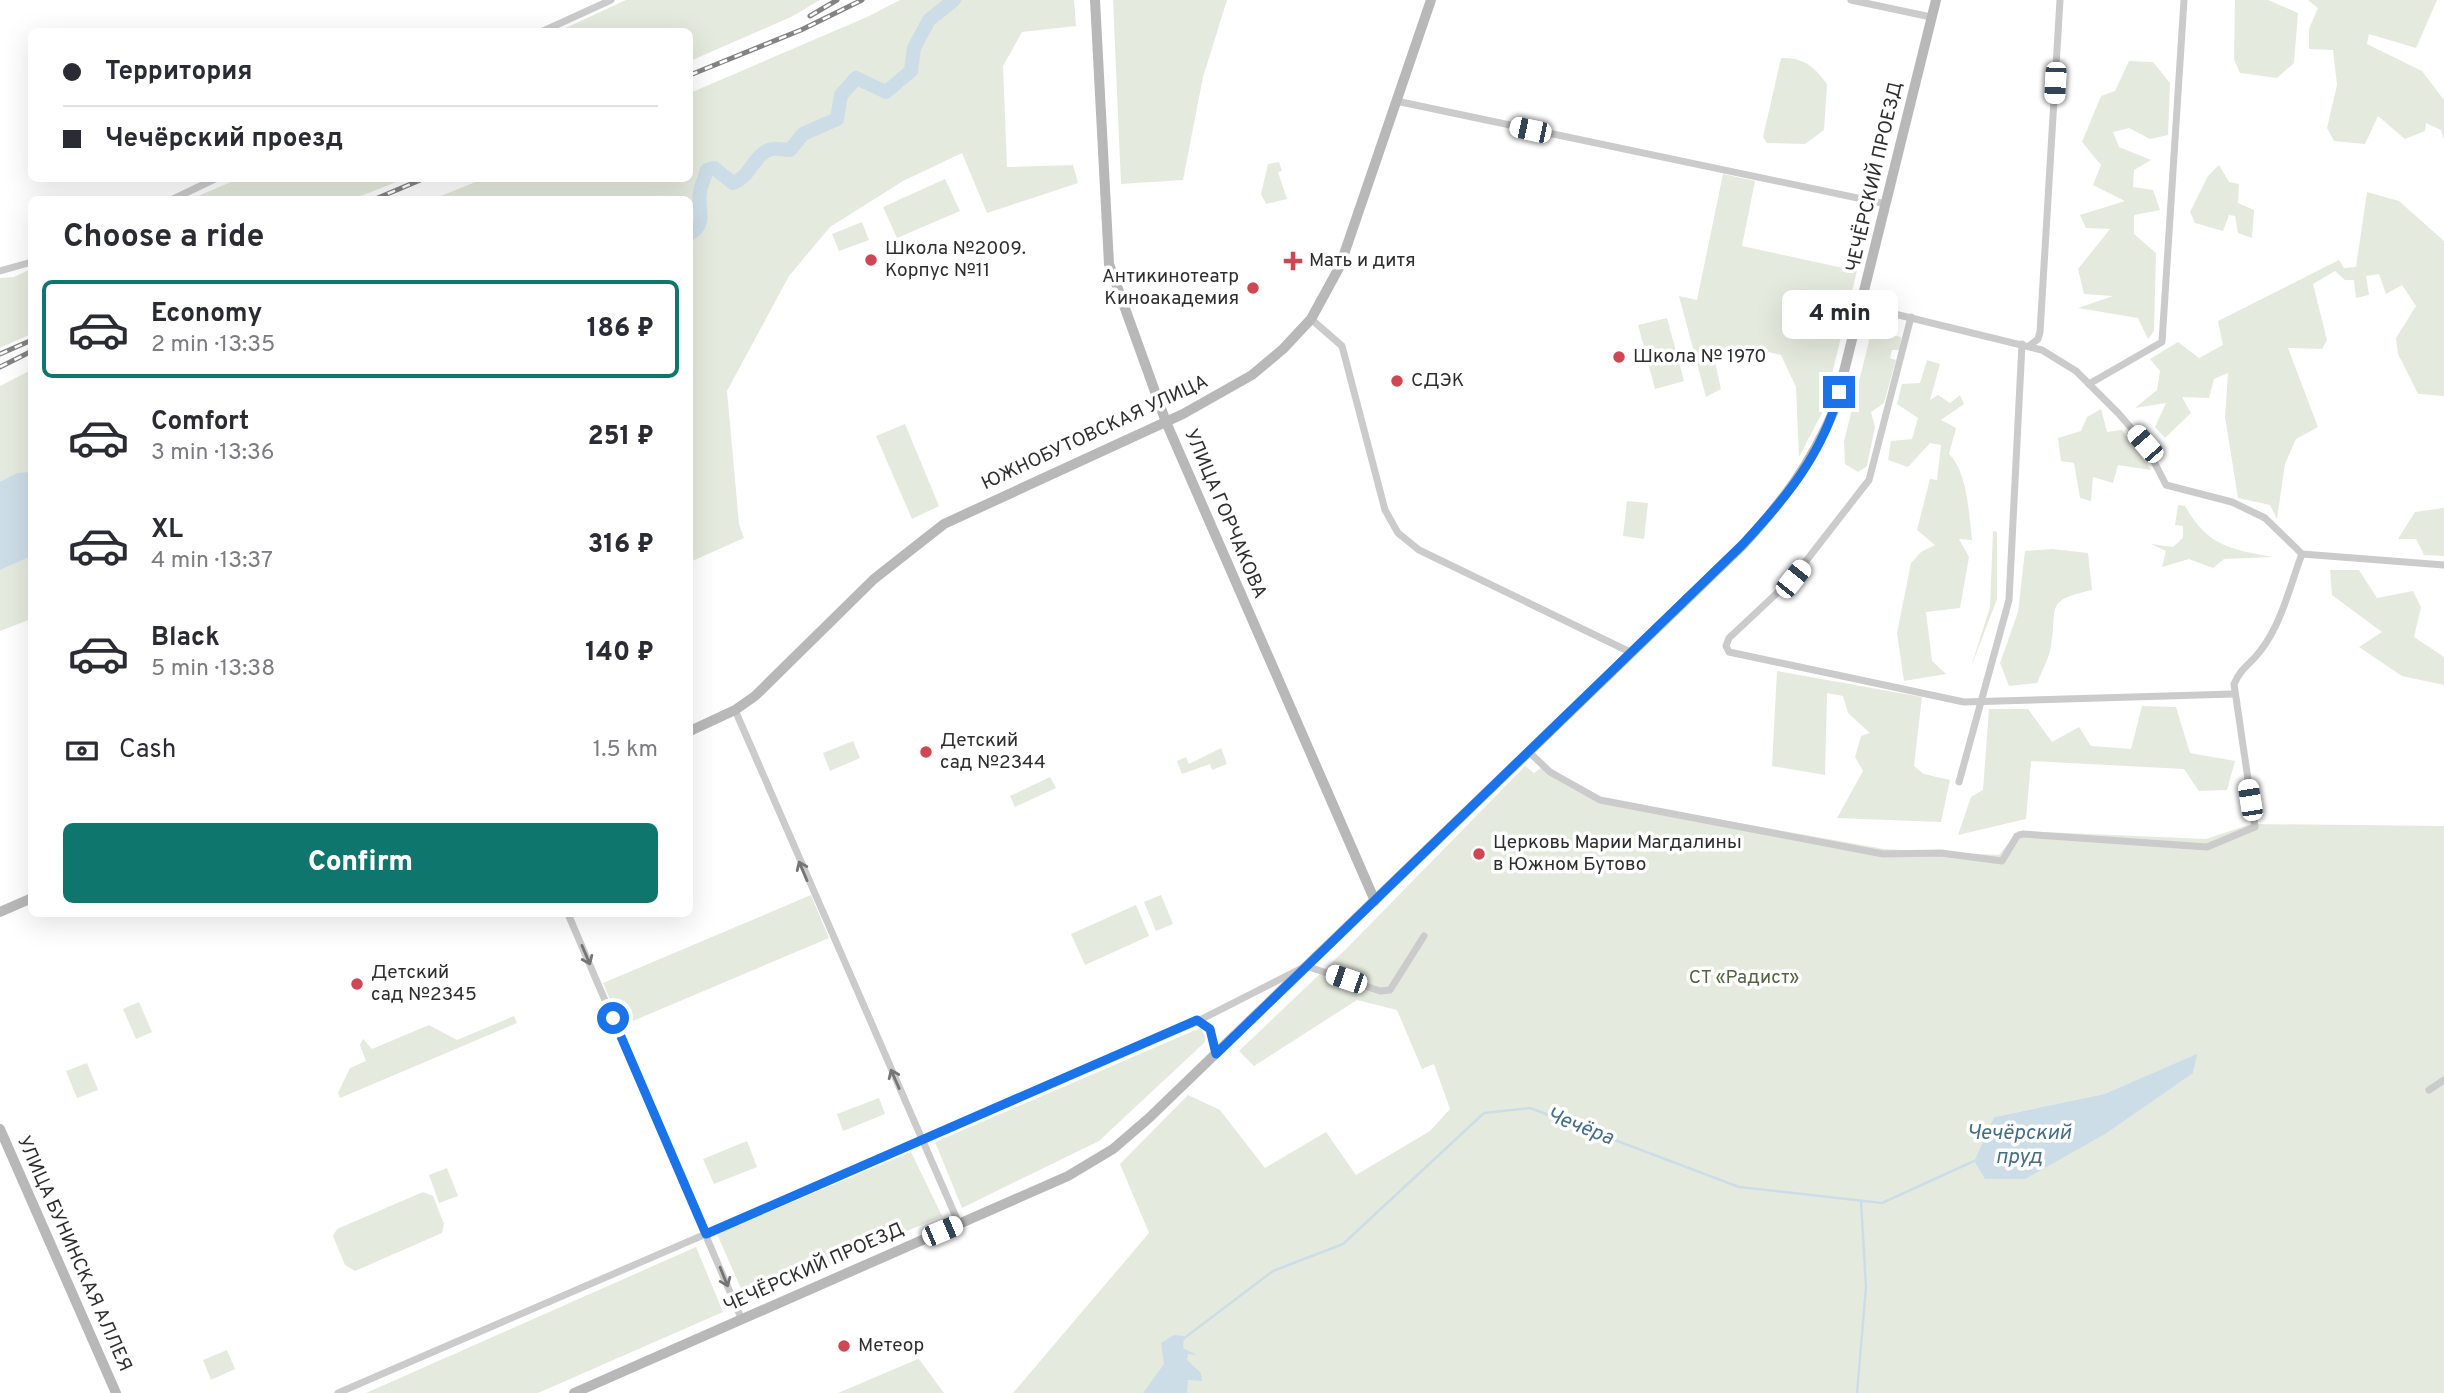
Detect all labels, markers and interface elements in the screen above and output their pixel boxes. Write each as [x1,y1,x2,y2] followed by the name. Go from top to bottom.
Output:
[105,56,252,89] text: Территория
[2044,61,2067,105] car
[1840,79,1909,275] street label: ЧЕЧЁРСКИЙ ПРОЕЗД
[1508,115,1553,145] car
[105,123,343,156] text: Чечёрский проезд
[63,218,264,258] text: Choose a ride
[885,237,1026,283] place label: Школа №2009. Корпус №11
[1309,249,1416,273] place label: Мать и дитя
[1283,251,1303,271] marker: Мать и дитя
[863,252,879,268] marker: Школа №2009. Корпус №11
[1102,265,1239,311] place label: Антикинотеатр Киноакадемия
[1245,280,1261,296] marker: Антикинотеатр Киноакадемия
[1781,290,1897,340] callout: 4 min
[67,298,130,361] icon: car
[151,298,262,331] text: Economy
[1809,300,1871,329] text: 4 min
[587,313,654,346] text: 186 ₽
[151,331,275,360] text: 2 min · 13:35
[1633,345,1766,369] place label: Школа № 1970
[1611,349,1627,365] marker: Школа № 1970
[1411,369,1464,393] place label: СДЭК
[978,370,1212,496] street label: ЮЖНОБУТОВСКАЯ УЛИЦА
[1389,373,1405,389] marker: СДЭК
[1823,376,1855,408] route end
[67,406,130,469] icon: car
[151,406,249,439] text: Comfort
[588,421,654,454] text: 251 ₽
[2124,421,2167,467] car
[1178,426,1272,602] street label: УЛИЦА ГОРЧАКОВА
[151,439,275,468] text: 3 min · 13:36
[67,514,130,577] icon: car
[151,514,183,547] text: XL
[588,529,654,562] text: 316 ₽
[151,547,273,576] text: 4 min · 13:37
[1772,556,1815,602] car
[67,622,130,685] icon: car
[151,622,220,655] text: Black
[585,637,654,670] text: 140 ₽
[151,655,275,684] text: 5 min · 13:38
[940,729,1046,775] place label: Детский сад №2344
[63,732,101,770] icon: cash
[119,734,176,767] text: Cash
[593,736,658,765] text: 1.5 km
[918,744,934,760] marker: Детский сад №2344
[2237,778,2264,822] car
[63,823,658,903] button: Confirm
[1493,831,1742,877] place label: Церковь Марии Магдалины в Южном Бутово
[1471,846,1487,862] marker: Церковь Марии Магдалины в Южном Бутово
[796,861,809,882] one-way arrow
[580,944,593,966] one-way arrow
[371,961,477,1007] place label: Детский сад №2345
[1323,962,1370,996] car
[1689,966,1800,990] park label: СТ «Радист»
[349,976,365,992] marker: Детский сад №2345
[597,1002,629,1034] route start
[888,1069,901,1090] one-way arrow
[1543,1102,1617,1152] water label: Чечёра
[1967,1120,2072,1171] water label: Чечёрский пруд
[11,1132,137,1376] street label: УЛИЦА БУНИНСКАЯ АЛЛЕЯ
[919,1213,966,1249] car
[720,1217,908,1319] street label: ЧЕЧЁРСКИЙ ПРОЕЗД
[719,1265,732,1287] one-way arrow
[858,1334,924,1358] place label: Метеор
[836,1338,852,1354] marker: Метеор

